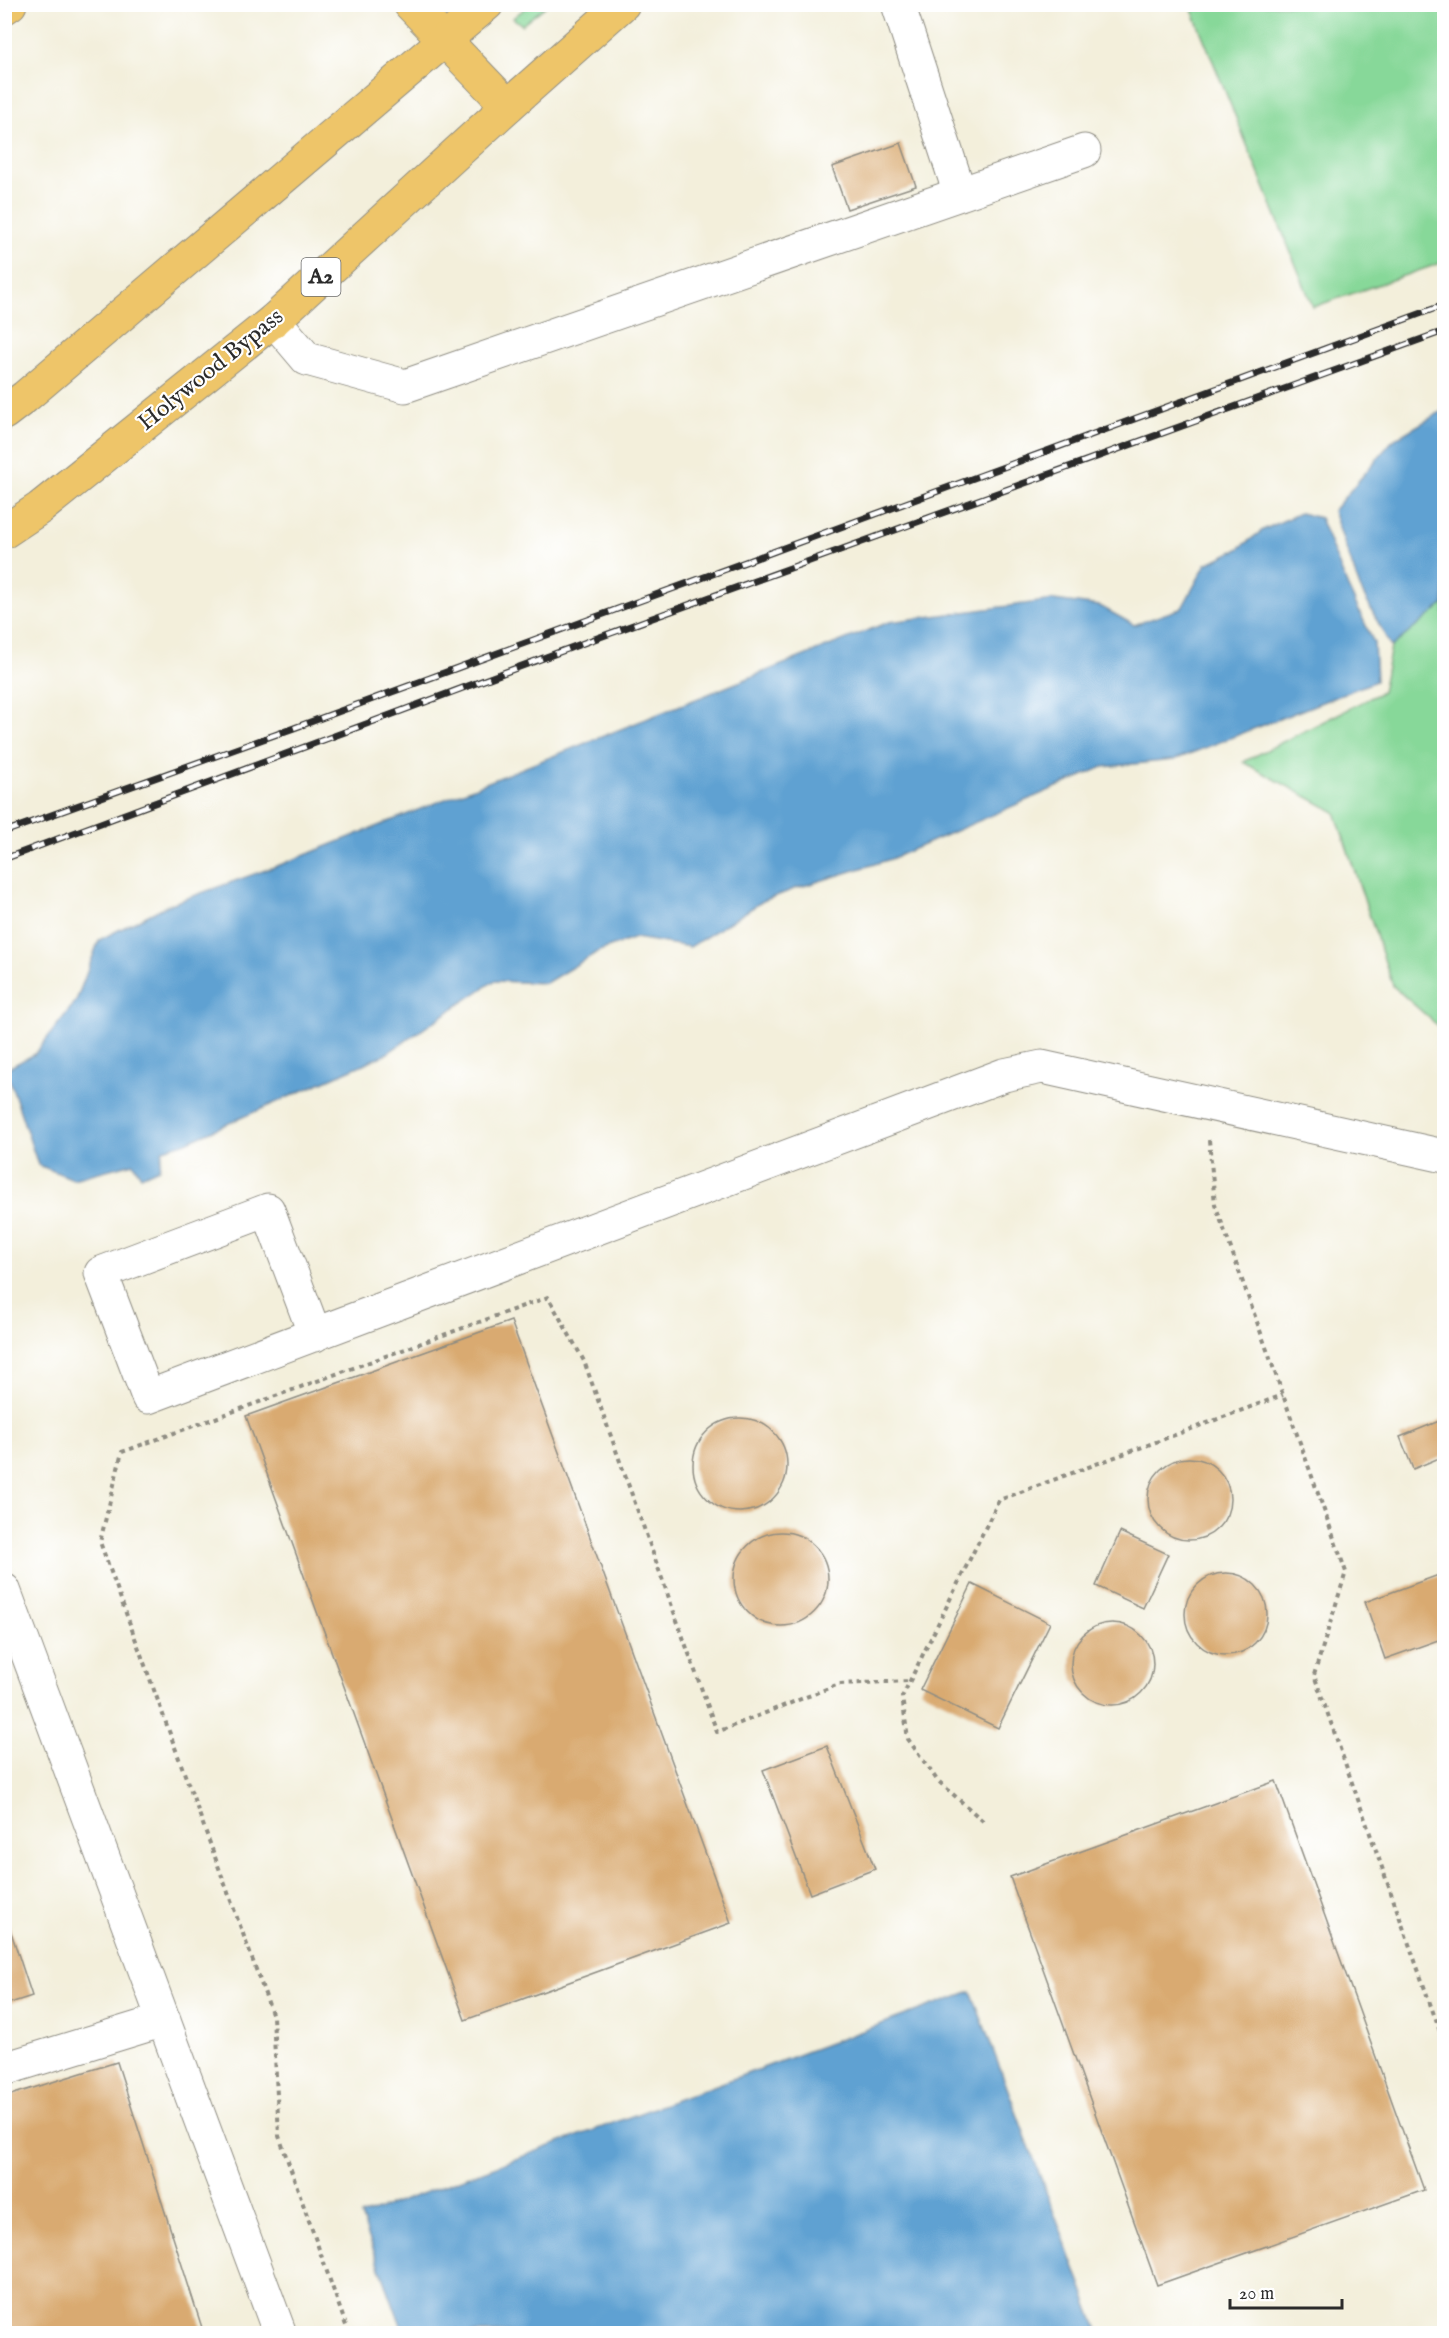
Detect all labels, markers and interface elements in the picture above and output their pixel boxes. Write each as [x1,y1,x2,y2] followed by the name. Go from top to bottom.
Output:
[302,258,340,296] road number: A2
[132,302,290,438] street label: Holywood Bypass
[1230,2272,1342,2310] scale bar
[1239,2283,1274,2306] text: 20 m

